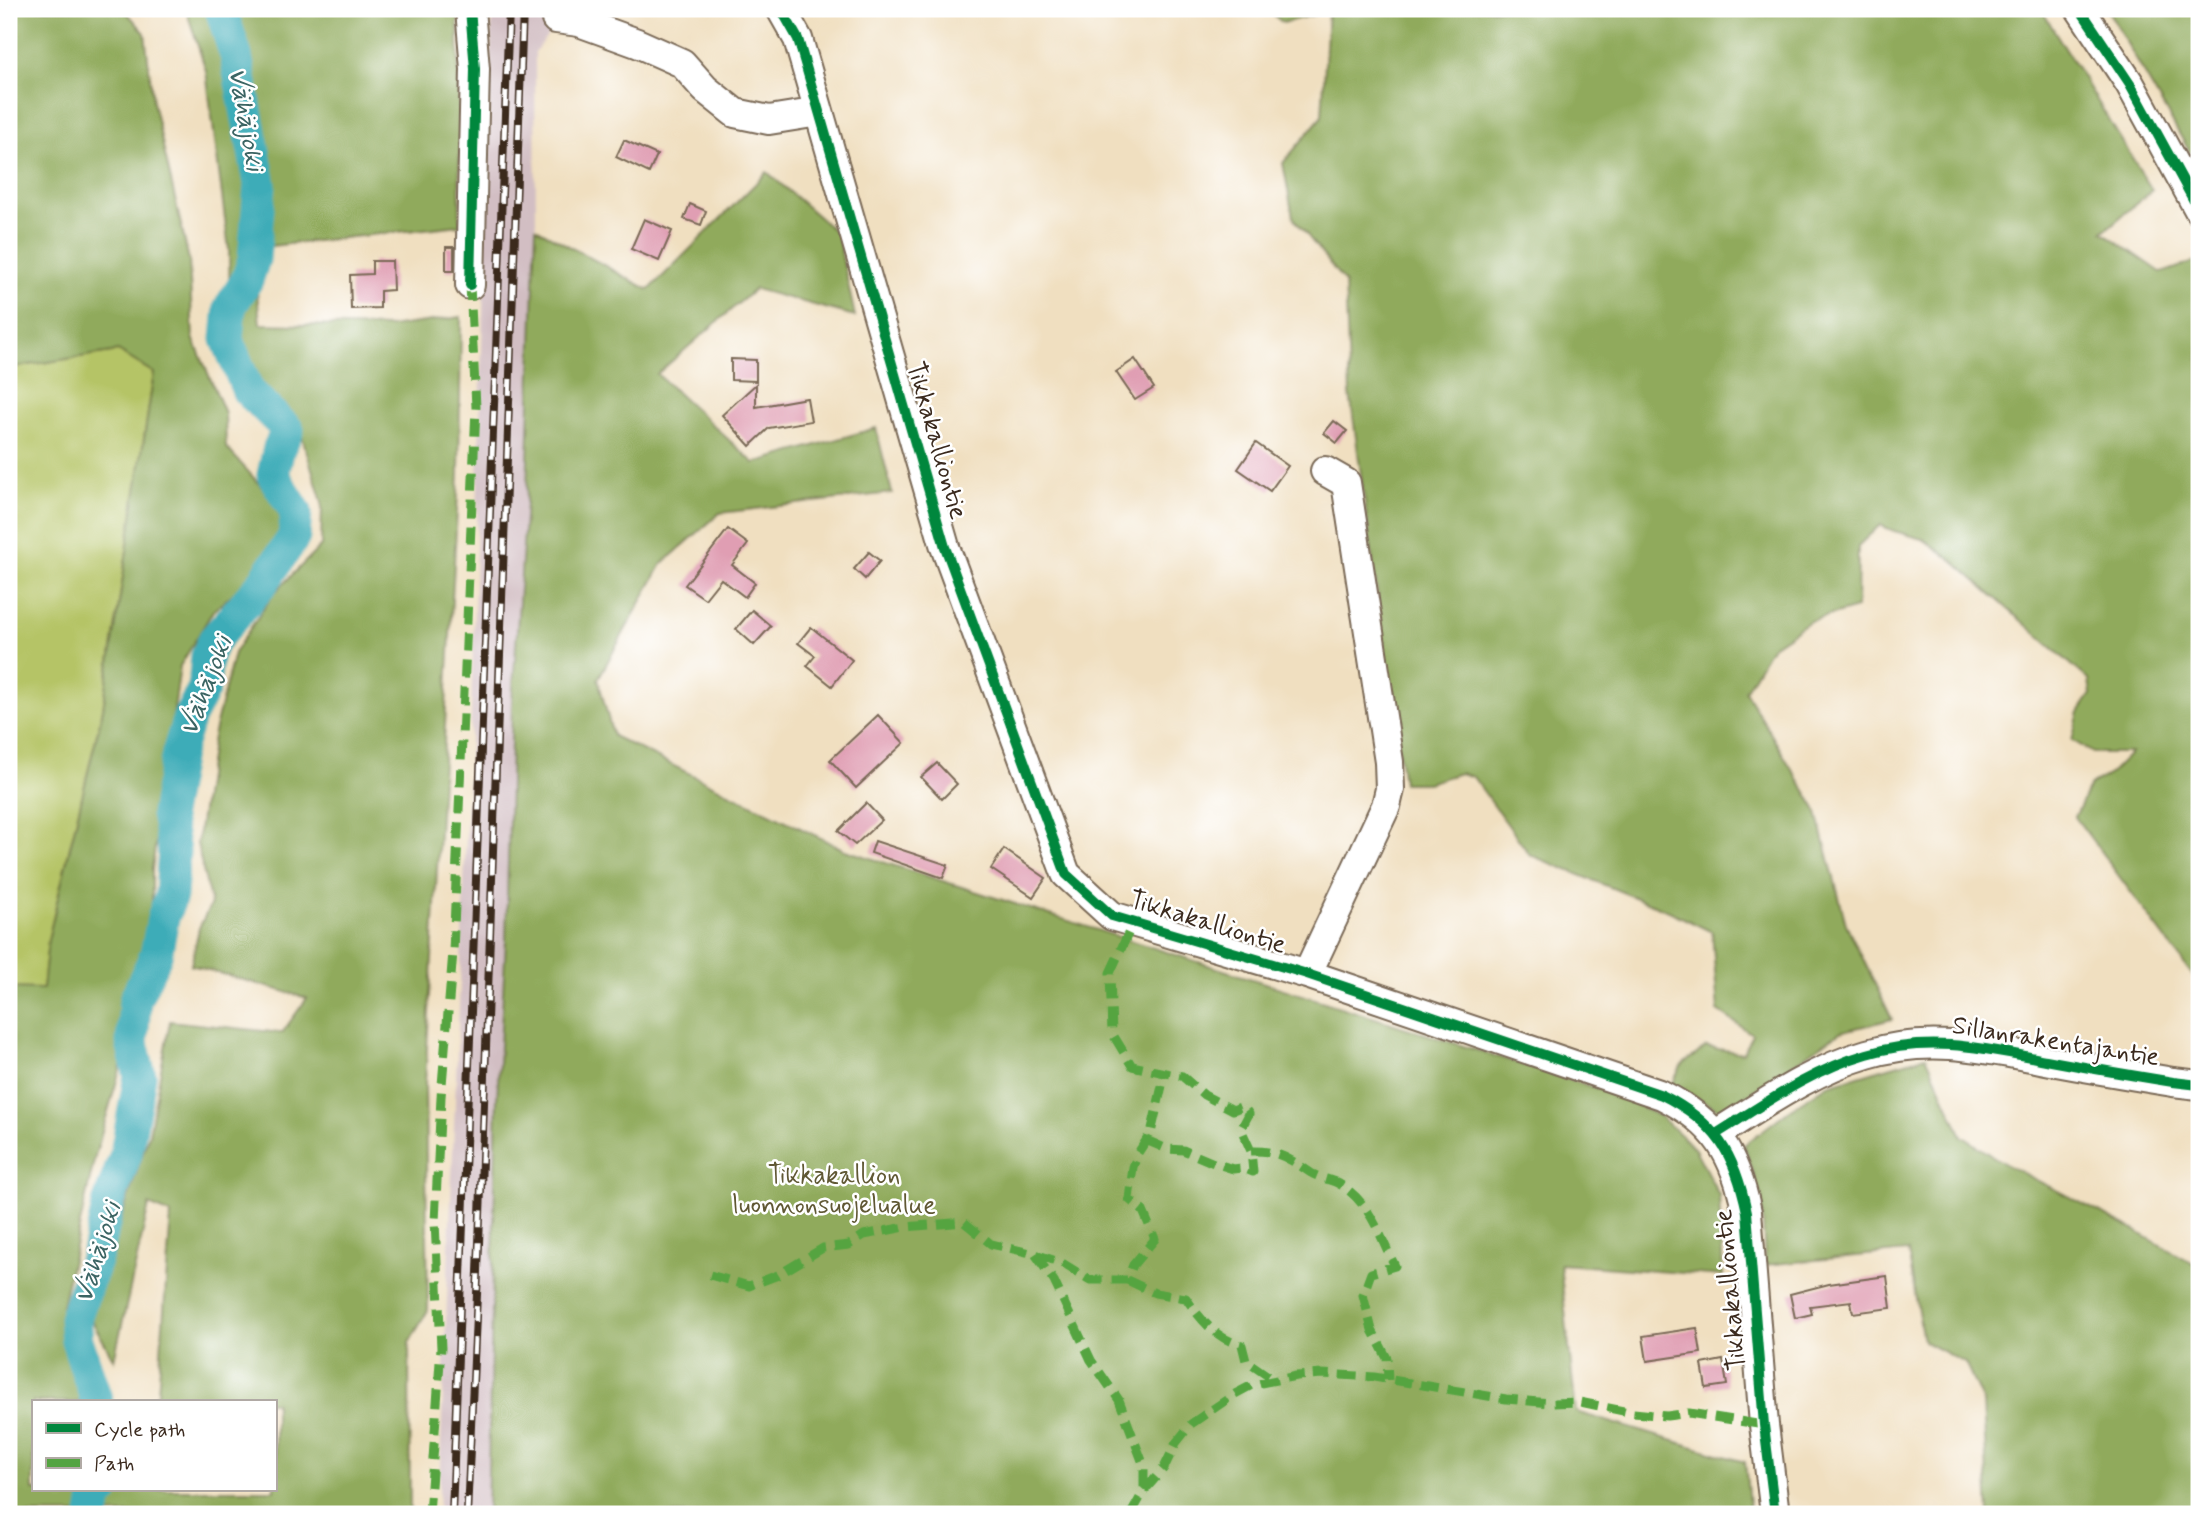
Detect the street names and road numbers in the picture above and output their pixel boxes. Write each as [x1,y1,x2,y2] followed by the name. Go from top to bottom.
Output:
[897,358,975,523] street label: Tikkakalliontie
[1125,883,1290,963] street label: Tikkakalliontie
[1950,1009,2162,1075] street label: Sillanrakentajantie
[1707,1207,1755,1372] street label: Tikkakalliontie

